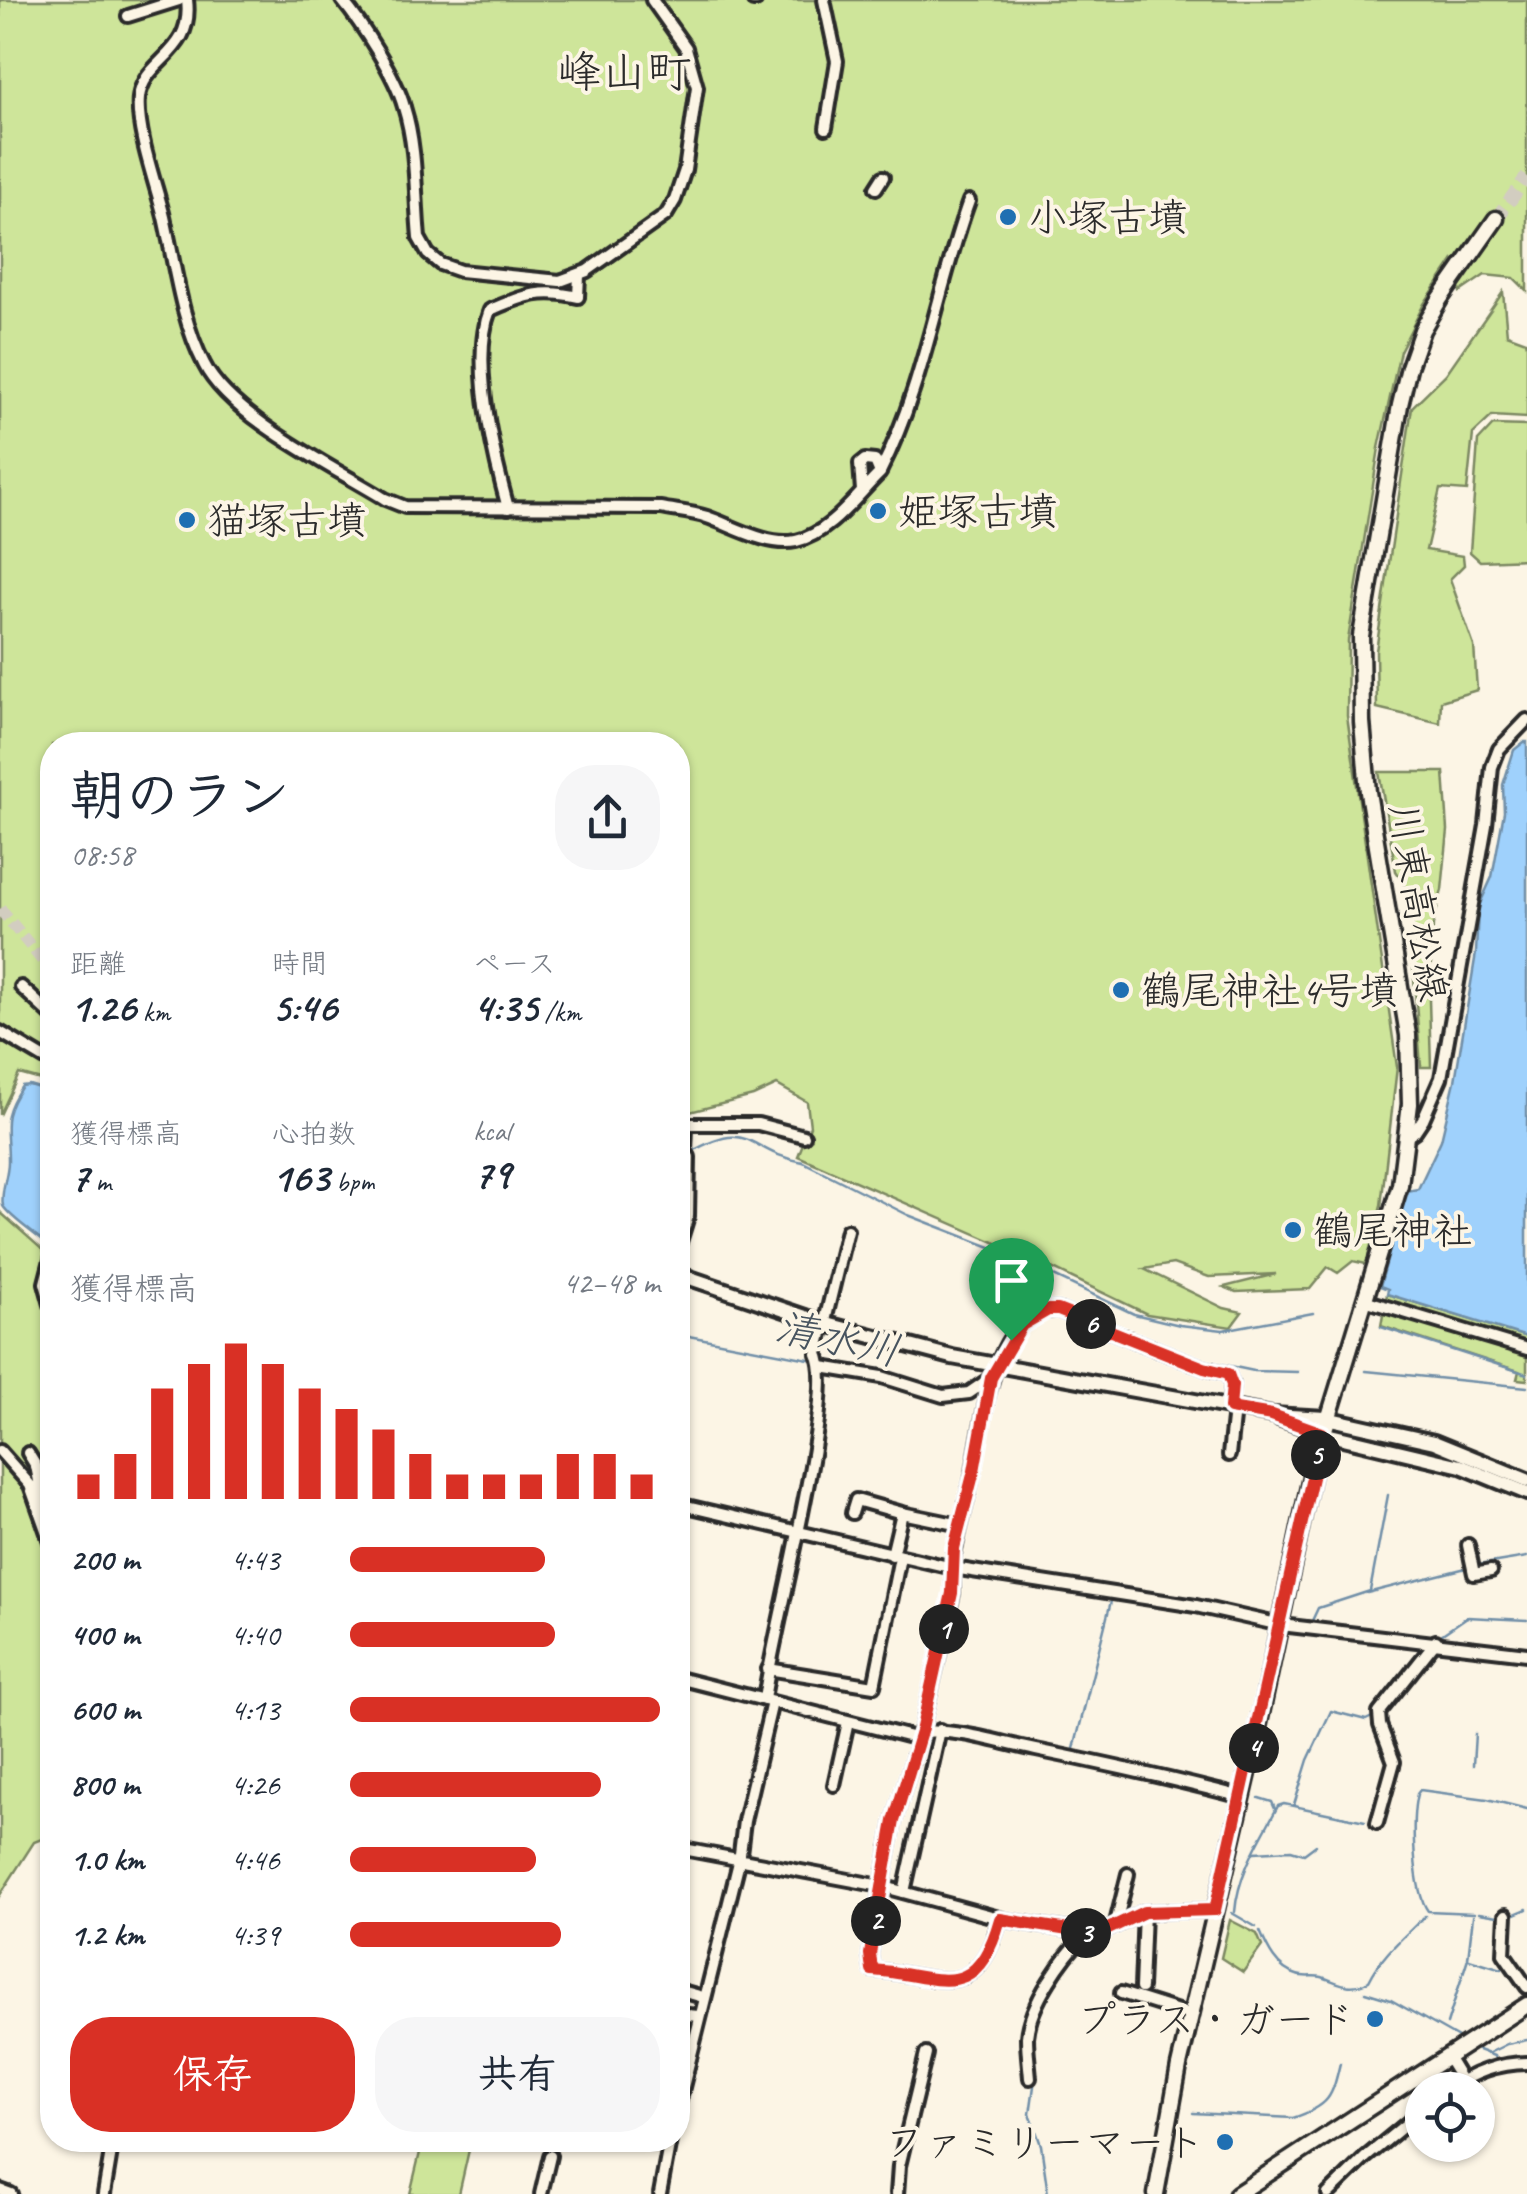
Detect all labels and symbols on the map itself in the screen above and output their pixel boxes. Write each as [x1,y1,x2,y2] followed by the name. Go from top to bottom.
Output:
[556,44,692,101] district label: 峰山町
[1028,193,1188,243] place label: 小塚古墳
[997,206,1019,228] marker: 小塚古墳
[898,487,1058,537] place label: 姫塚古墳
[207,496,367,546] place label: 猫塚古墳
[867,500,889,522] marker: 姫塚古墳
[176,509,198,531] marker: 猫塚古墳
[1378,799,1458,1005] street label: 川東高松線
[1141,966,1399,1016] place label: 鶴尾神社4号墳
[1110,979,1132,1001] marker: 鶴尾神社4号墳
[1313,1206,1473,1256] place label: 鶴尾神社
[1282,1219,1304,1241] marker: 鶴尾神社
[969,1238,1054,1341] pin
[1066,1299,1116,1349] pin: 6
[771,1300,905,1378] water label: 清水川
[1291,1430,1341,1480] pin: 5
[919,1604,969,1654] pin: 1
[1229,1723,1279,1773] pin: 4
[851,1896,901,1946] pin: 2
[1061,1908,1111,1958] pin: 3
[1077,1995,1355,2045] place label: プラス・ガード
[1364,2008,1386,2030] marker: プラス・ガード
[884,2118,1205,2168] place label: ファミリーマート
[1214,2131,1236,2153] marker: ファミリーマート

